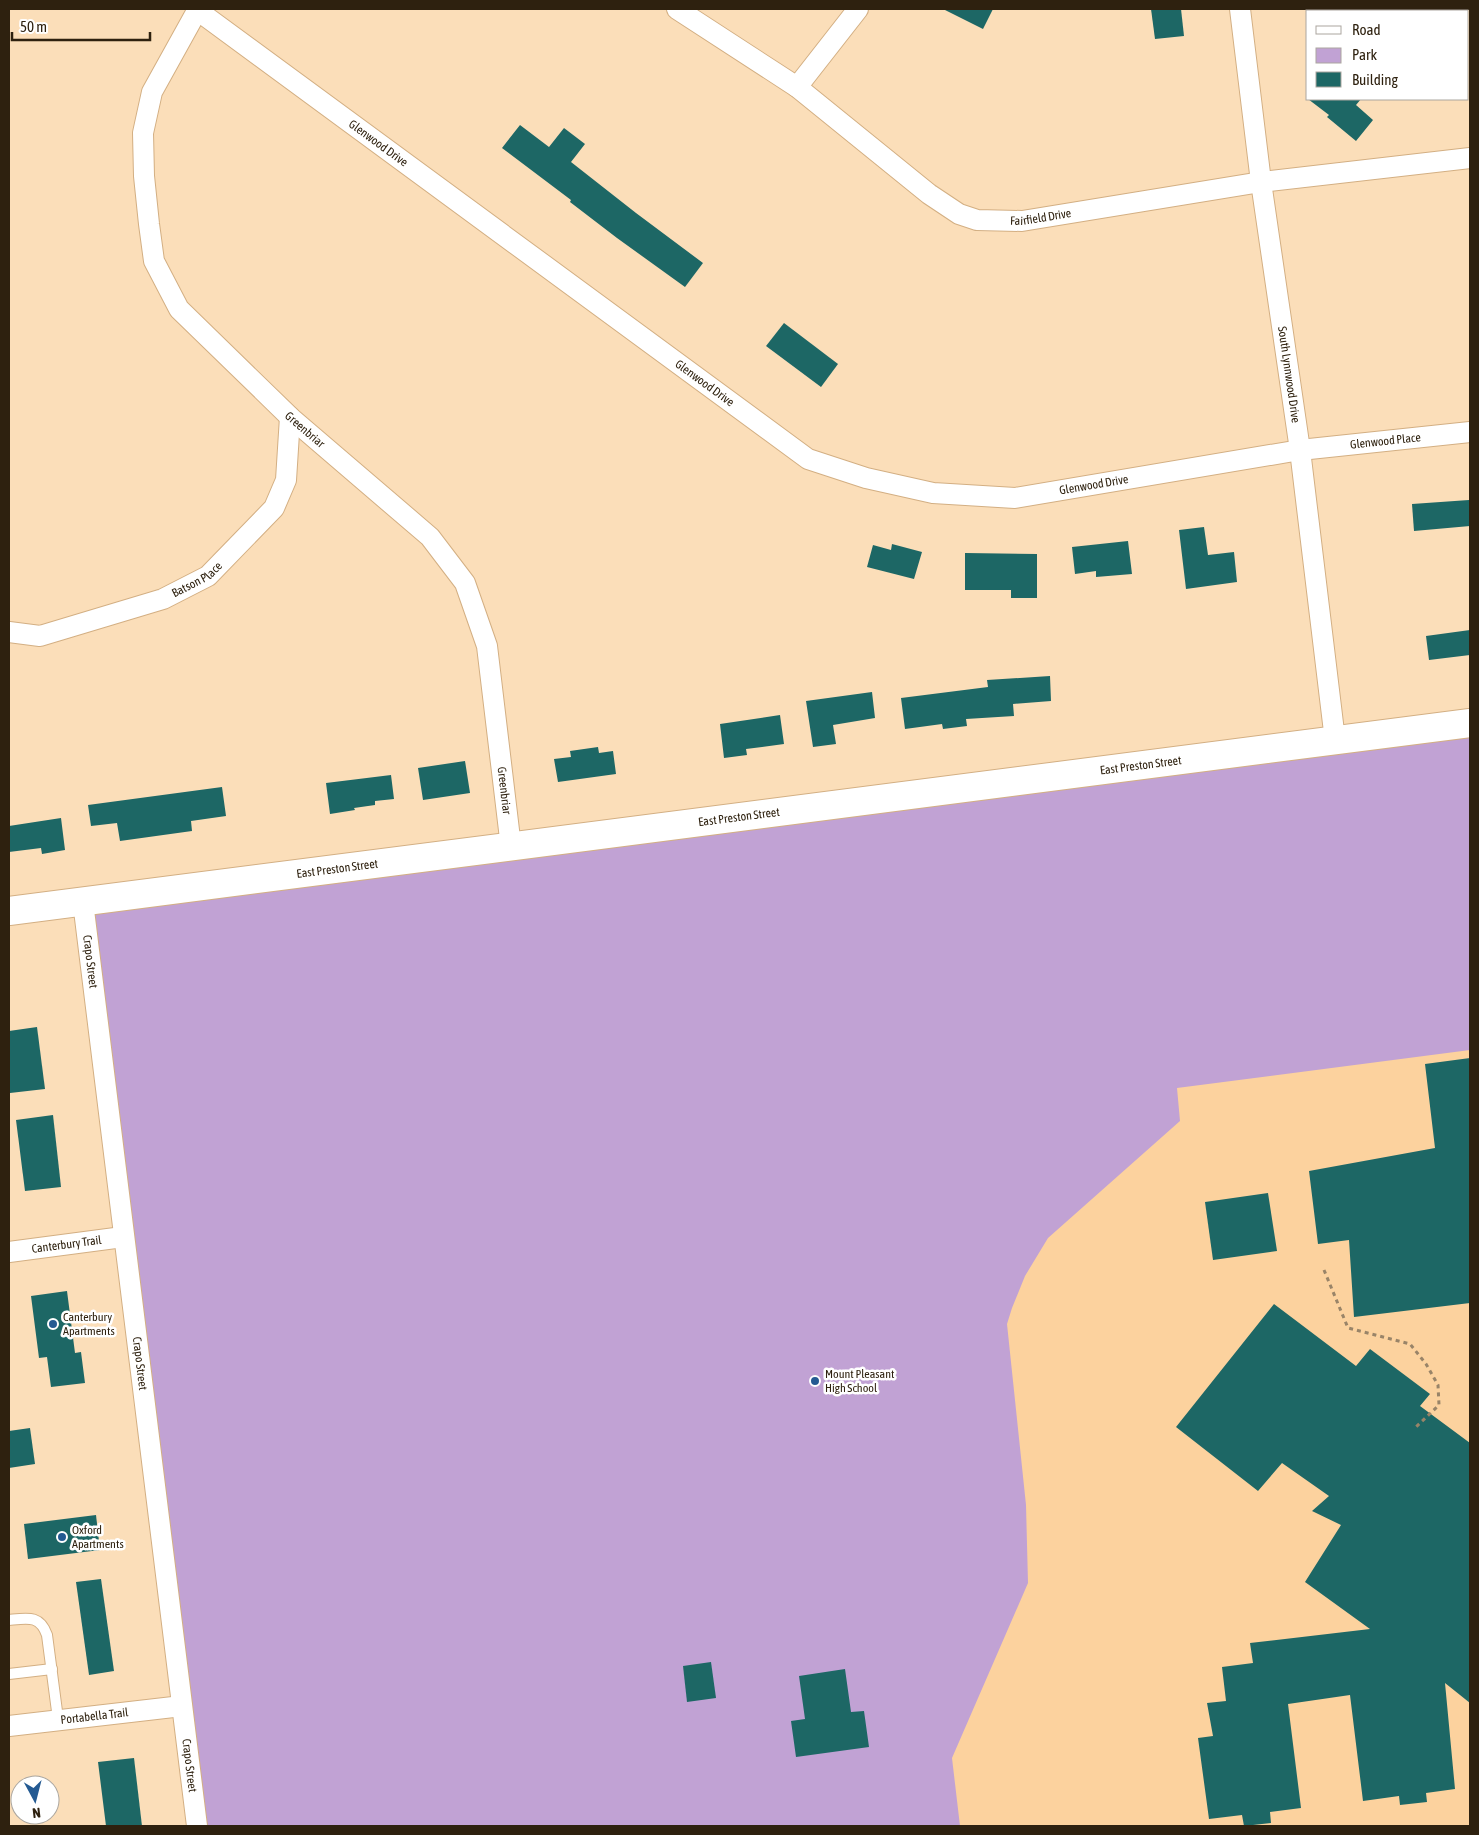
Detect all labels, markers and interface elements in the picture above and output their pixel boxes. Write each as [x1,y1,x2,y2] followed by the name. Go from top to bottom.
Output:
[12,10,150,42] scale bar
[1306,10,1469,100] legend
[20,18,47,35] text: 50 m
[1352,21,1381,38] text: Road
[1352,46,1377,63] text: Park
[1352,71,1398,88] text: Building
[346,117,411,170] street label: Glenwood Drive
[1010,206,1072,228] street label: Fairfield Drive
[1275,326,1303,424] street label: South Lynnwood Drive
[672,357,737,409] street label: Glenwood Drive
[282,409,328,451] street label: Greenbriar
[1349,430,1421,452] street label: Glenwood Place
[1058,472,1129,497] street label: Glenwood Drive
[170,559,225,600] street label: Batson Place
[1099,753,1183,778] street label: East Preston Street
[494,766,514,816] street label: Greenbriar
[697,805,781,829] street label: East Preston Street
[296,857,379,881] street label: East Preston Street
[80,934,101,990] street label: Crapo Street
[31,1233,103,1256] street label: Canterbury Trail
[63,1310,115,1338] place label: Canterbury Apartments
[47,1318,59,1330] marker: Canterbury Apartments
[130,1336,150,1392] street label: Crapo Street
[825,1367,895,1395] place label: Mount Pleasant High School
[809,1375,821,1387] marker: Mount Pleasant High School
[72,1523,124,1551] place label: Oxford Apartments
[56,1531,68,1543] marker: Oxford Apartments
[60,1705,130,1727] street label: Portabella Trail
[179,1738,200,1793] street label: Crapo Street
[10,1775,60,1825] north arrow
[32,1804,42,1821] text: N

